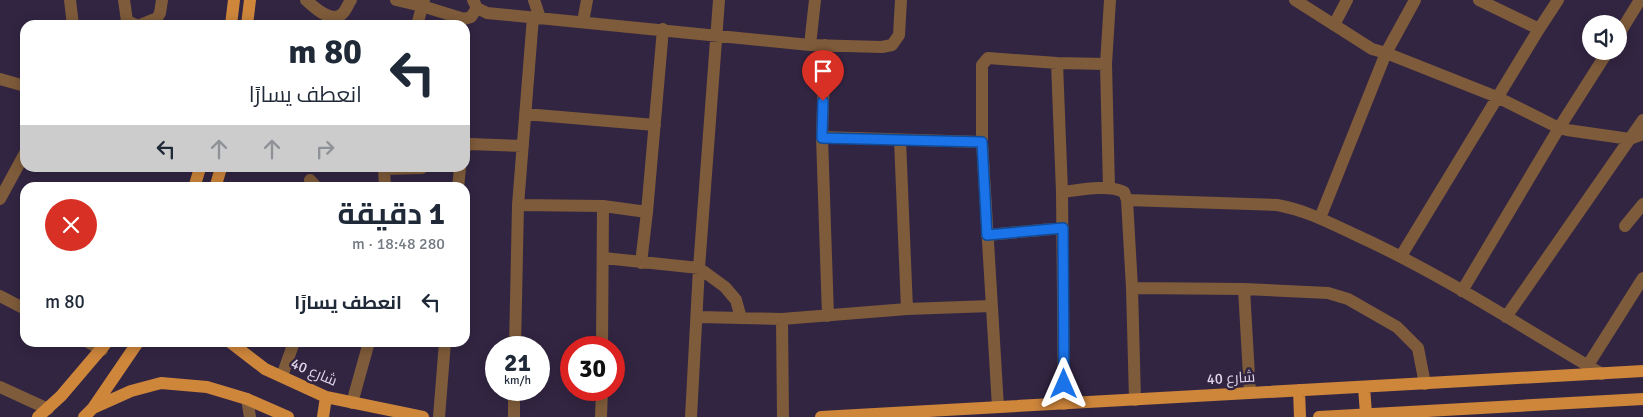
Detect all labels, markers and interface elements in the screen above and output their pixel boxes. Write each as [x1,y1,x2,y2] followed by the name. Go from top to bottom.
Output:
[1582,15,1627,60] map controls
[1582,15,1627,60] button: sound
[288,30,362,73] text: 80 m
[380,40,445,105] icon: left
[802,50,844,101] pin
[809,57,837,85] icon: arrive
[249,81,362,108] text: انعطف يسارًا
[152,135,180,163] icon: left
[205,135,233,163] icon: ahead
[258,135,286,163] icon: ahead
[311,135,339,163] icon: right
[337,196,445,233] text: 1 دقيقة
[45,199,97,251] button: close
[352,234,445,254] text: 280 m · 18:48
[417,288,445,316] icon: left
[45,290,85,314] text: 80 m
[294,291,402,315] text: انعطف يسارًا
[560,336,625,401] speed limit sign: 30
[504,347,531,378] text: 21
[287,354,340,392] street label: شارع 40
[1037,357,1089,409] position arrow
[1206,368,1256,390] street label: شارع 40
[504,373,531,388] text: km/h

